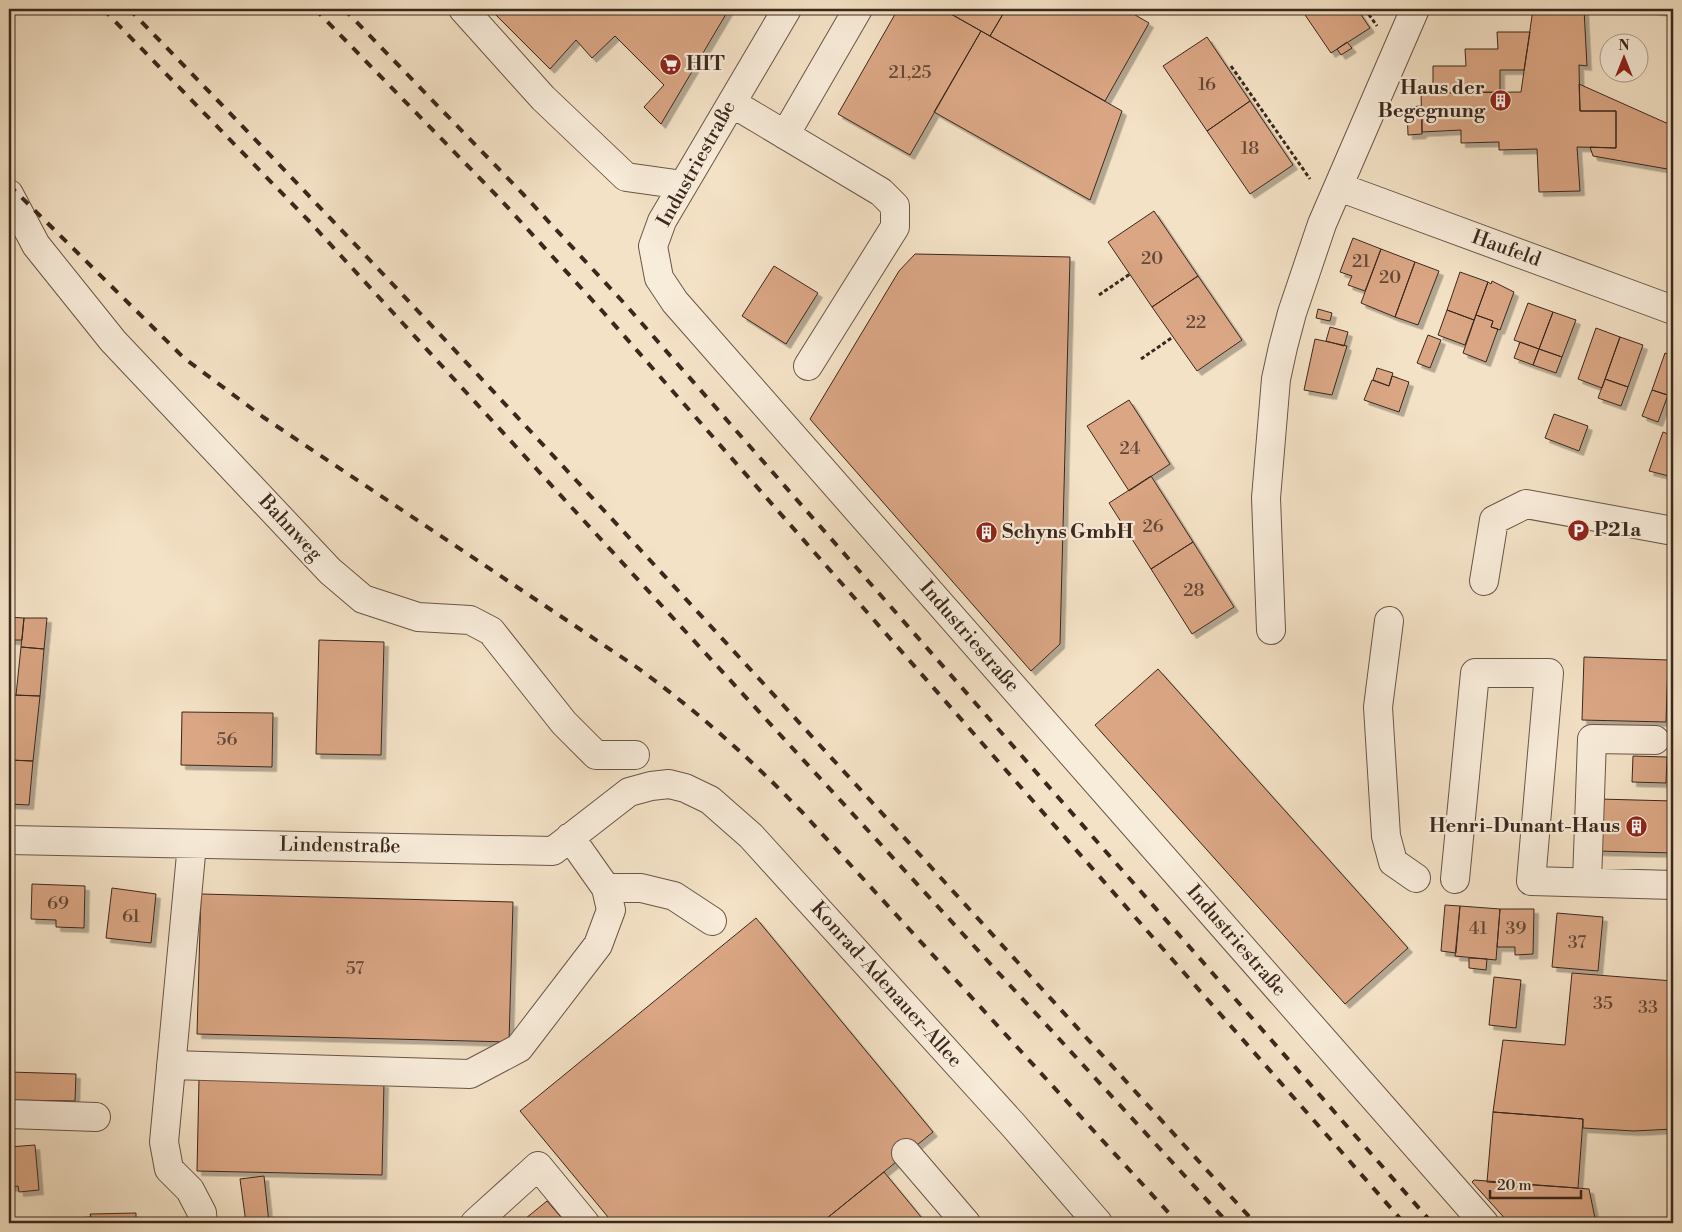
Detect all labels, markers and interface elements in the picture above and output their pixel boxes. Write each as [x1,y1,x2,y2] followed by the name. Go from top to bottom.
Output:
[1600,32,1650,82] north arrow
[1618,37,1630,55] text: N
[658,52,682,76] supermarket icon: HIT
[686,52,725,77] place label: HIT
[889,61,932,84] house number: 21,25
[1198,73,1216,96] house number: 16
[1378,76,1486,124] place label: Haus der Begegnung
[1489,88,1513,112] building icon: Haus der Begegnung
[652,97,742,231] street label: Industriestraße
[1241,137,1259,160] house number: 18
[1468,225,1545,273] street label: Haufeld
[1141,247,1163,270] house number: 20
[1352,250,1370,273] house number: 21
[1379,266,1401,289] house number: 20
[1186,311,1206,334] house number: 22
[1119,437,1141,460] house number: 24
[252,489,328,567] street label: Bahnweg
[1142,515,1164,538] house number: 26
[1566,518,1590,542] parking icon: P21a
[1594,518,1641,543] place label: P21a
[974,520,998,544] building icon: Schyns GmbH
[1002,520,1134,545] place label: Schyns GmbH
[914,576,1024,698] street label: Industriestraße
[1183,579,1205,602] house number: 28
[217,728,238,751] house number: 56
[1429,814,1620,839] place label: Henri-Dunant-Haus
[1624,814,1648,838] building icon: Henri-Dunant-Haus
[279,832,401,860] street label: Lindenstraße
[1181,880,1291,1002] street label: Industriestraße
[47,892,69,915] house number: 69
[805,897,967,1073] street label: Konrad-Adenauer-Allee
[122,905,140,928] house number: 61
[1469,917,1487,940] house number: 41
[1506,917,1527,940] house number: 39
[1568,931,1586,954] house number: 37
[346,957,364,980] house number: 57
[1593,992,1613,1015] house number: 35
[1638,996,1658,1019] house number: 33
[1490,1167,1581,1199] scale bar
[1497,1176,1532,1195] text: 20 m

